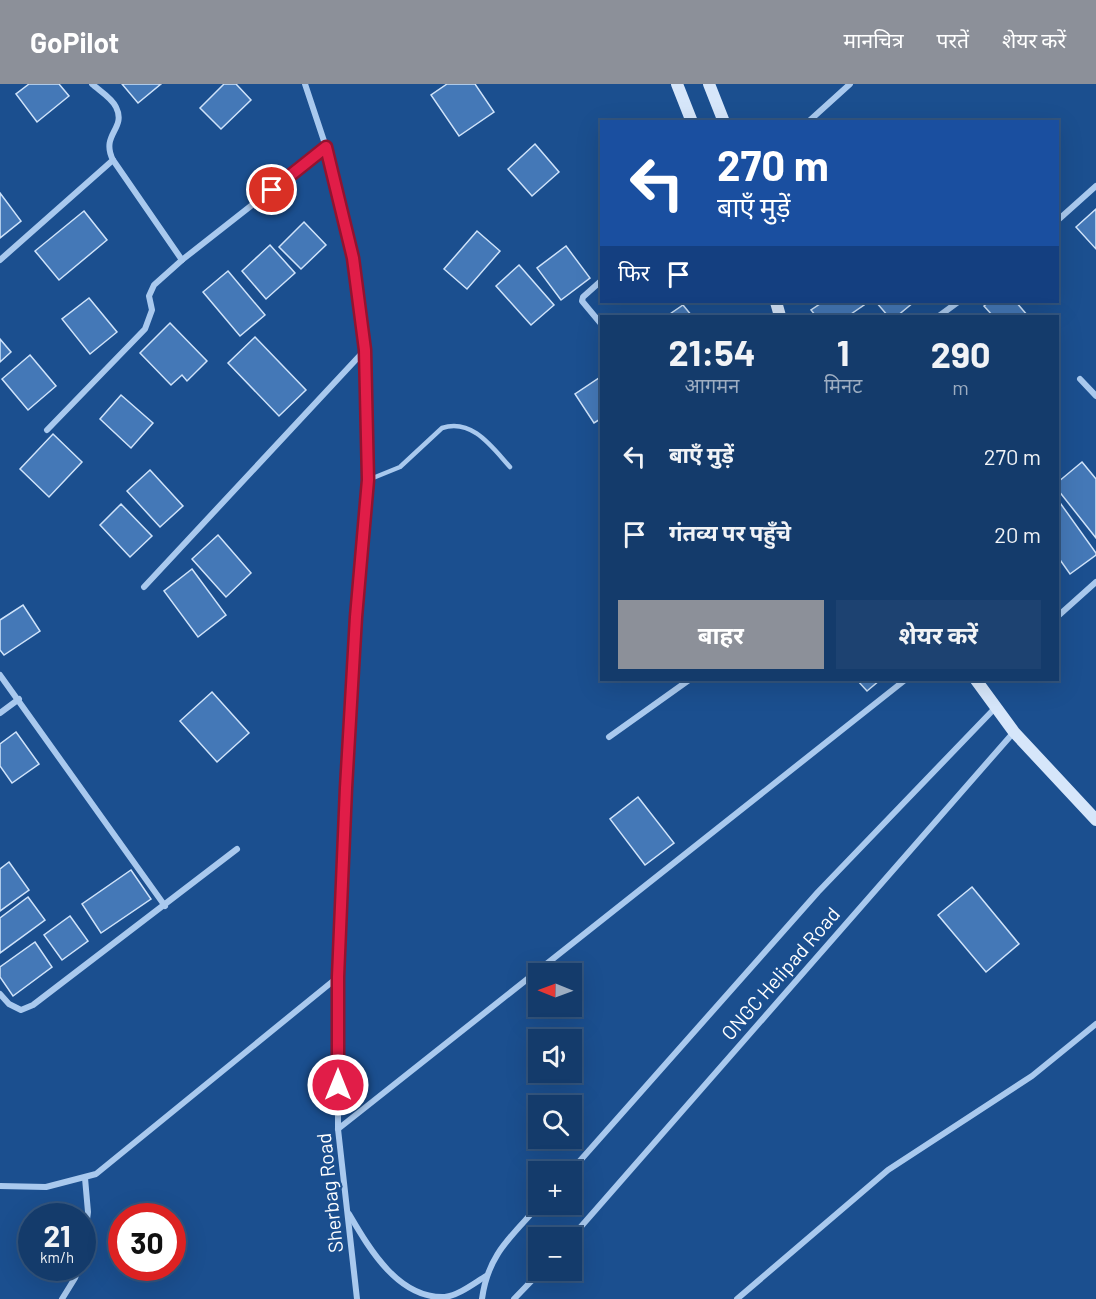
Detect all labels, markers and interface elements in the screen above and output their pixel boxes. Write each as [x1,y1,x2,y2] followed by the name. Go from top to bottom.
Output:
[30,25,119,59] text: GoPilot
[844,27,904,52] text: मानचित्र
[937,27,969,52] text: परतें
[1002,27,1066,52] text: शेयर करें
[717,139,829,189] text: 270 m
[618,144,696,222] icon: left
[246,164,297,215] pin
[255,173,288,206] icon: arrive
[717,190,790,222] text: बाएँ मुड़ें
[662,258,695,291] icon: arrive
[618,259,650,285] text: फिर
[668,330,755,373] text: 21:54
[837,330,849,373] text: 1
[931,332,991,375] text: 290
[685,373,739,397] text: आगमन
[824,373,862,397] text: मिनट
[952,375,969,399] text: m
[618,440,651,473] icon: left
[669,441,734,467] text: बाएँ मुड़ें
[984,443,1041,469] text: 270 m
[618,518,651,551] icon: arrive
[669,519,791,545] text: गंतव्य पर पहुँचे
[994,521,1041,547] text: 20 m
[618,600,824,669] button: बाहर
[836,600,1041,669] button: शेयर करें
[716,902,844,1044] street label: ONGC Helipad Road
[528,963,582,1017] north arrow
[528,963,582,1281] map controls
[528,1029,582,1083] button: sound
[306,1053,370,1117] position arrow
[528,1095,582,1149] button: search
[311,1132,347,1254] street label: Sherbag Road
[528,1161,582,1215] button: +
[108,1203,186,1281] speed limit sign: 30
[43,1217,71,1253] text: 21
[528,1227,582,1281] button: −
[40,1248,74,1266] text: km/h

